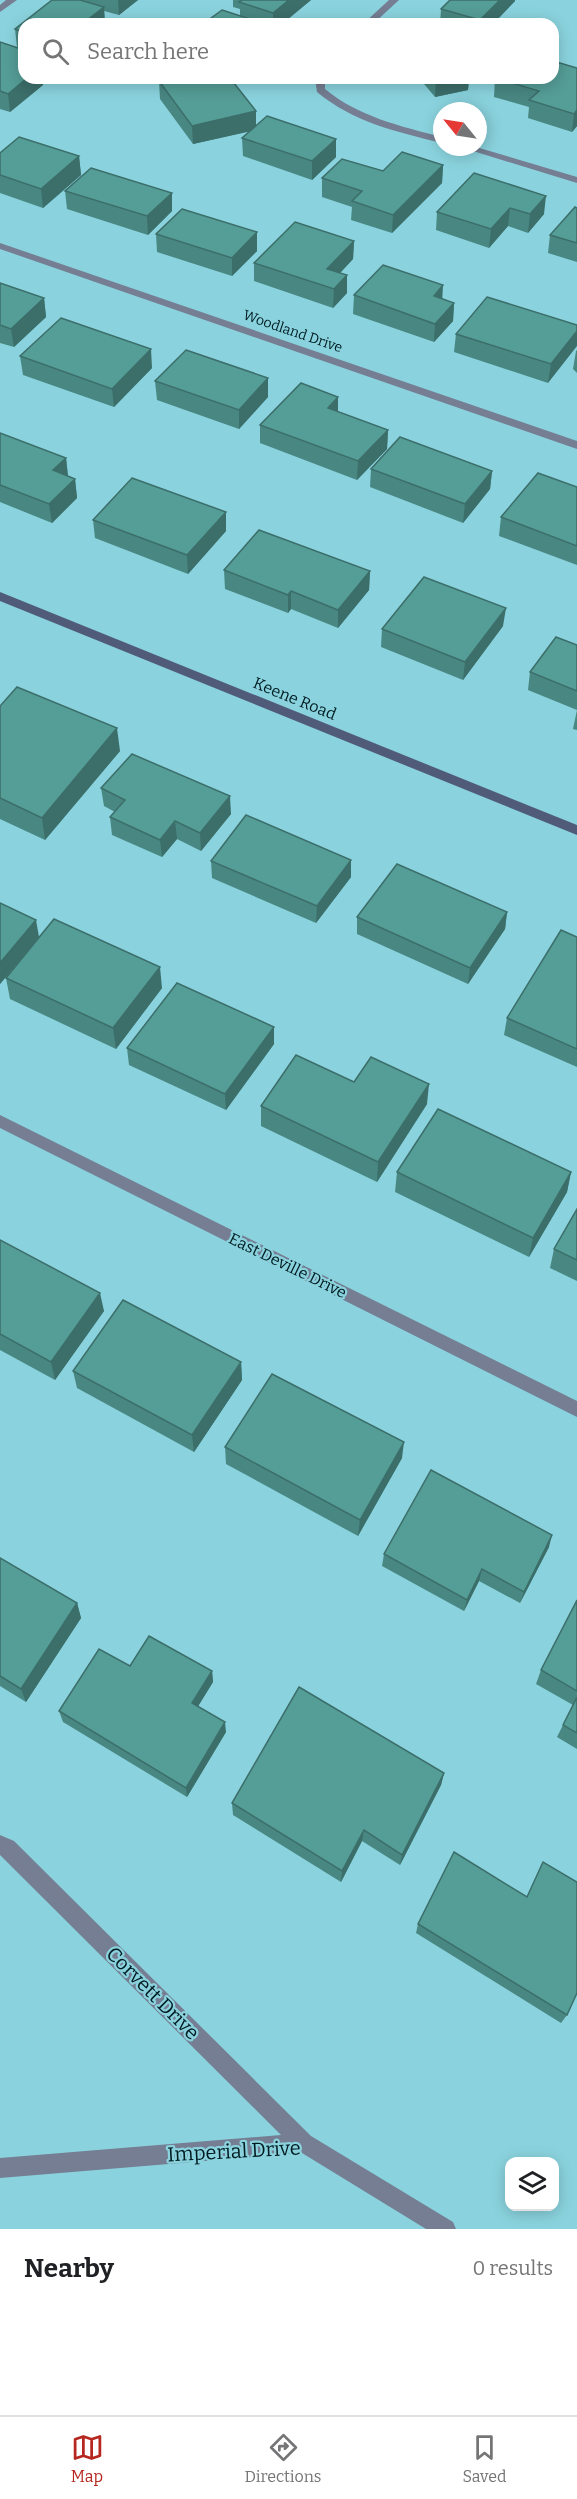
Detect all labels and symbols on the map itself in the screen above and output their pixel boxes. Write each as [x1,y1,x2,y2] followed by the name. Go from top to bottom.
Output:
[433,102,487,156] north arrow
[241,307,345,356] street label: Woodland Drive
[251,673,340,724] street label: Keene Road
[226,1229,350,1302] street label: East Deville Drive
[101,1941,205,2045] street label: Corvett Drive
[167,2136,301,2166] street label: Imperial Drive

